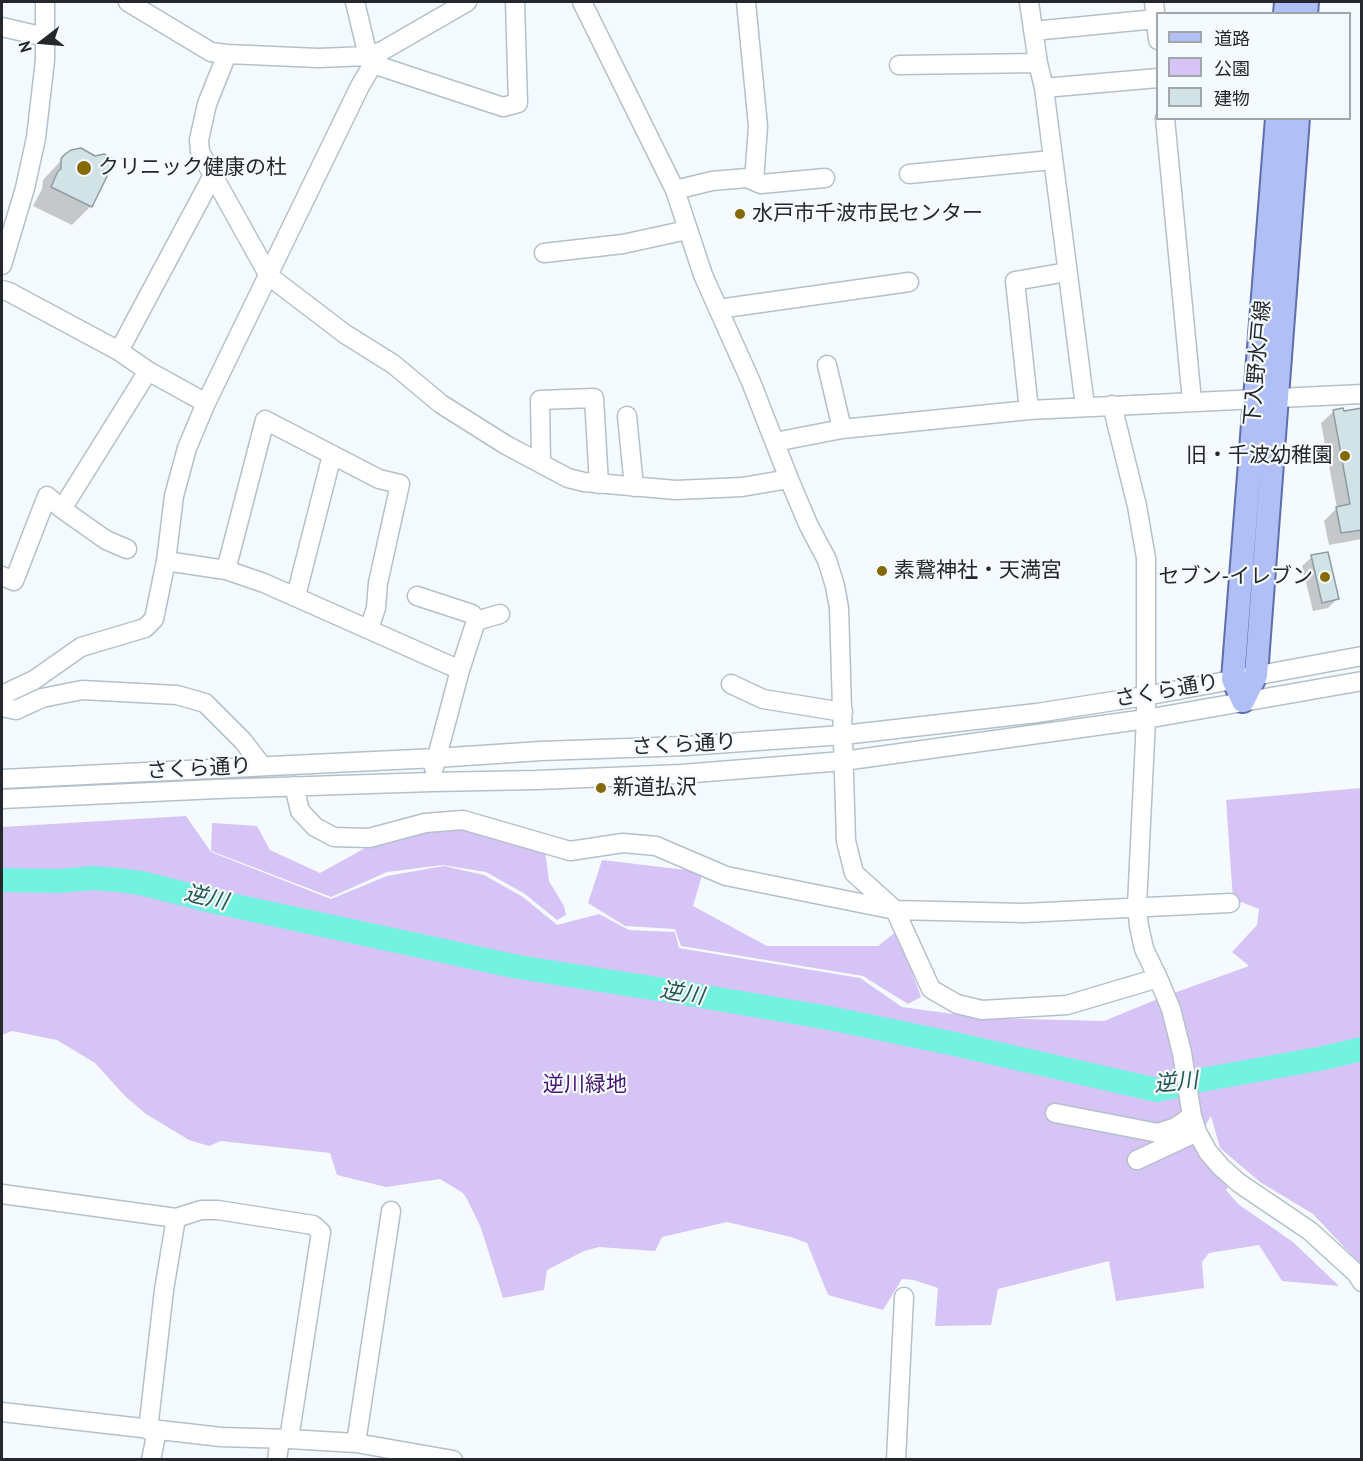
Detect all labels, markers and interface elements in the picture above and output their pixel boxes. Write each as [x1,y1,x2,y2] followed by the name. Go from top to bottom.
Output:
[12,12,72,72] north arrow
[1156,12,1351,120] legend
[1214,27,1250,50] text: 道路
[14,39,36,55] text: N
[1214,57,1250,80] text: 公園
[1214,87,1250,110] text: 建物
[98,155,287,181] place label: クリニック健康の杜
[75,159,93,177] marker: クリニック健康の杜
[752,201,983,227] place label: 水戸市千波市民センター
[733,207,747,221] marker: 水戸市千波市民センター
[1240,299,1276,427] street label: 下入野水戸線
[1186,443,1333,469] place label: 旧・千波幼稚園
[1338,449,1352,463] marker: 旧・千波幼稚園
[894,558,1062,584] place label: 素鵞神社・天満宮
[875,564,889,578] marker: 素鵞神社・天満宮
[1158,564,1313,590] place label: セブン-イレブン
[1318,570,1332,584] marker: セブン-イレブン
[1113,669,1221,713] street label: さくら通り
[631,730,737,760] street label: さくら通り
[146,754,252,784] street label: さくら通り
[613,775,697,801] place label: 新道払沢
[594,781,608,795] marker: 新道払沢
[182,880,230,916] water label: 逆川
[658,978,706,1010] water label: 逆川
[1153,1068,1199,1098] water label: 逆川
[543,1072,627,1098] park label: 逆川緑地

